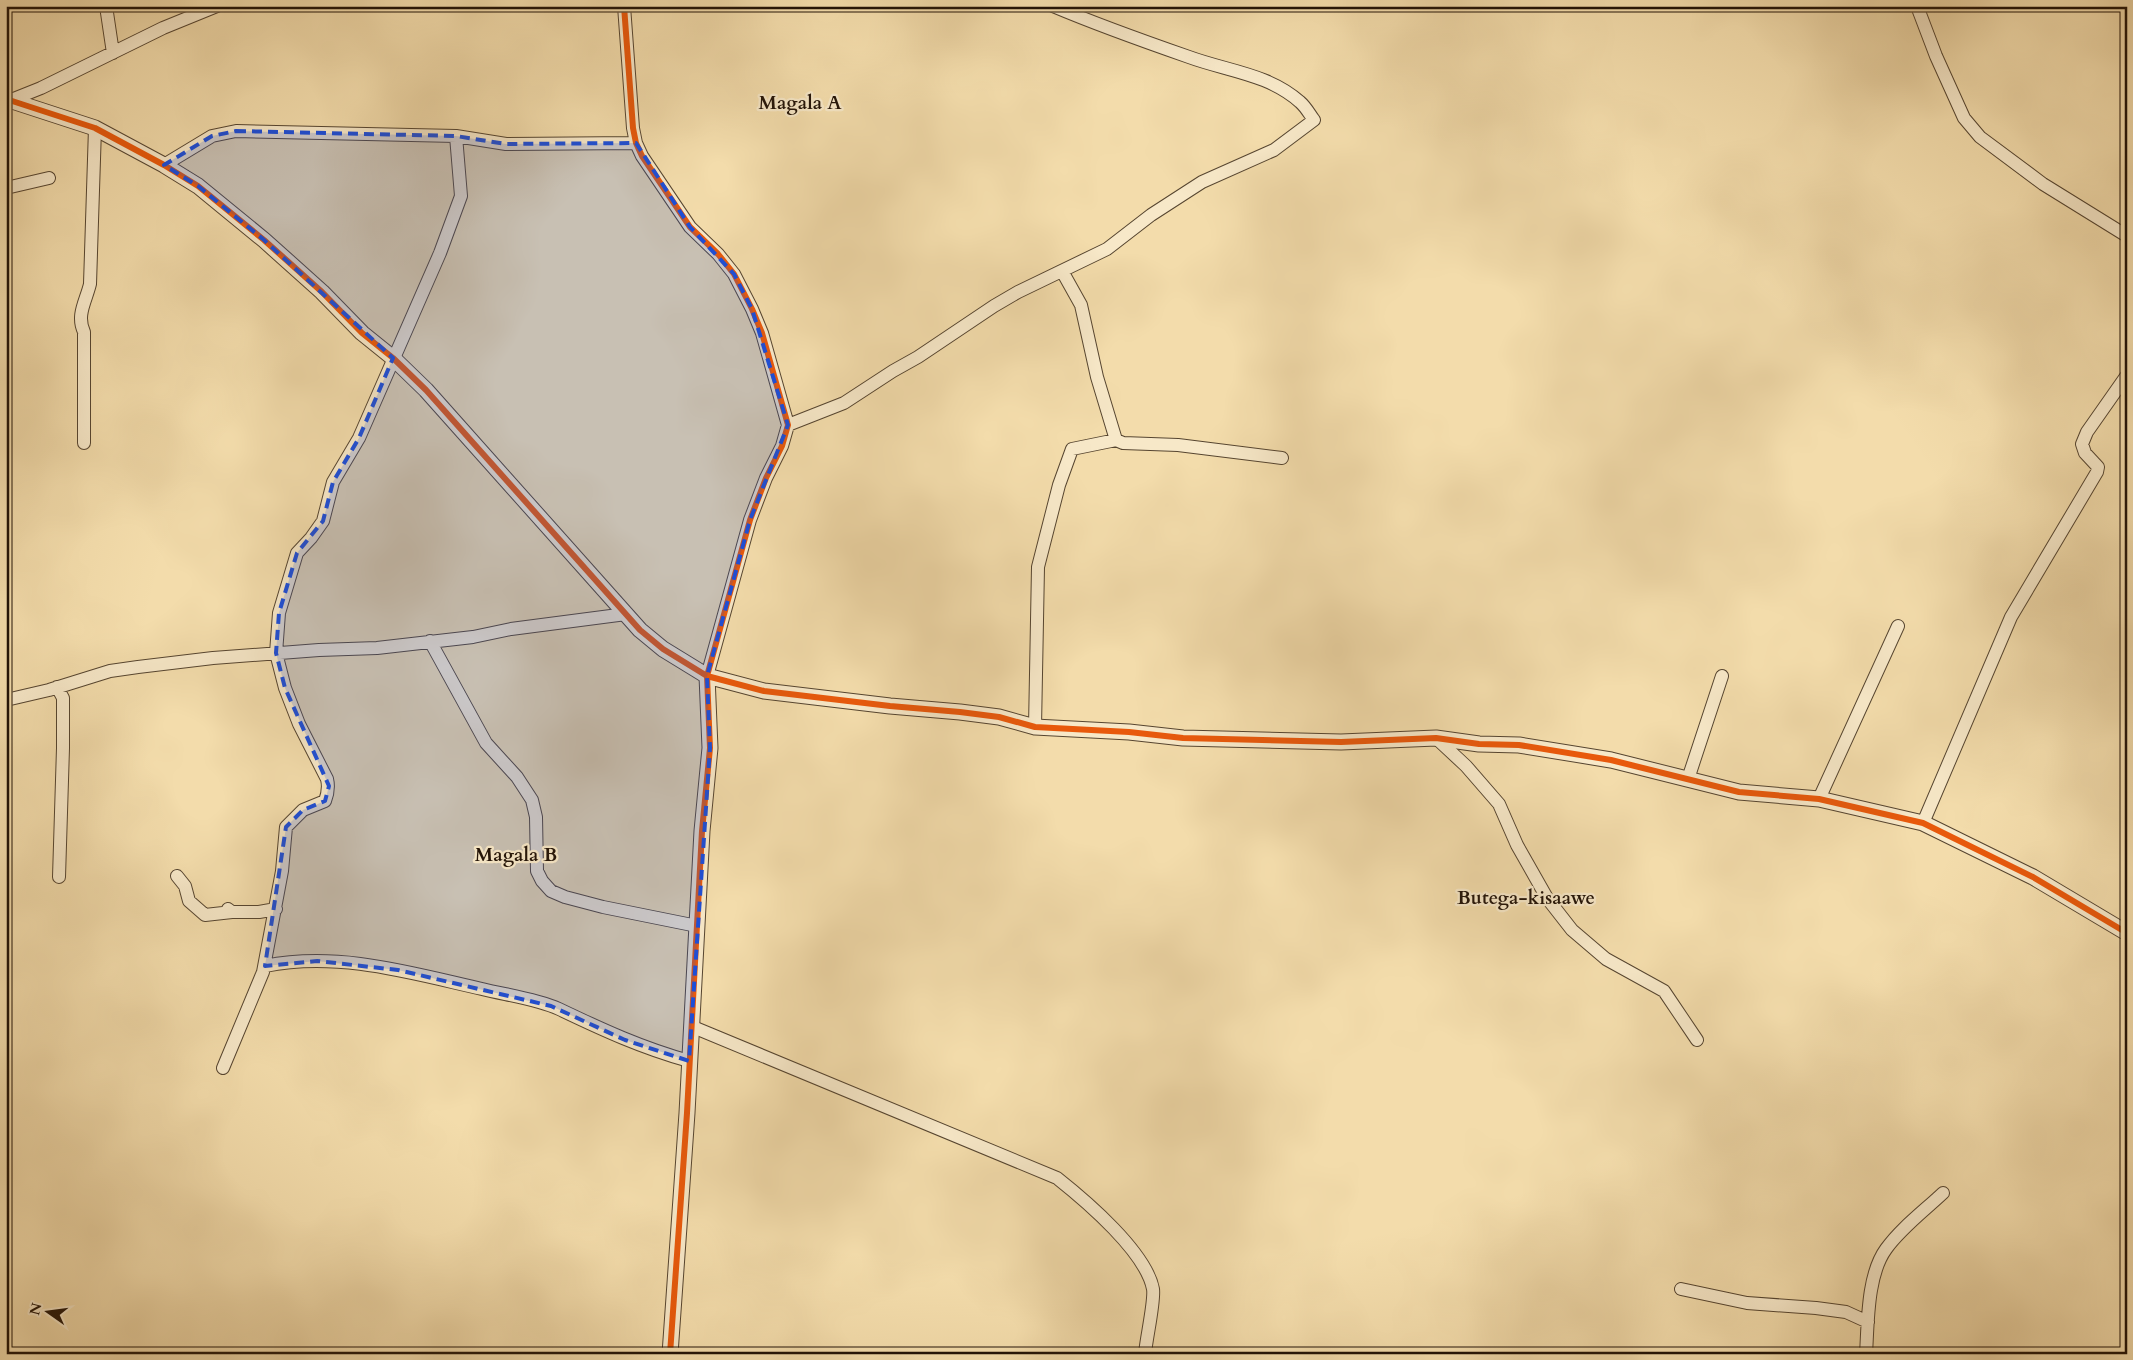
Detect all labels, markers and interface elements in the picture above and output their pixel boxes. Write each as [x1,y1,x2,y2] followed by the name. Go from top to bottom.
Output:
[758,90,842,116] district label: Magala A
[475,842,557,868] district label: Magala B
[1457,885,1595,911] district label: Butega-kisaawe
[22,1288,72,1338] north arrow
[25,1301,47,1317] text: N

